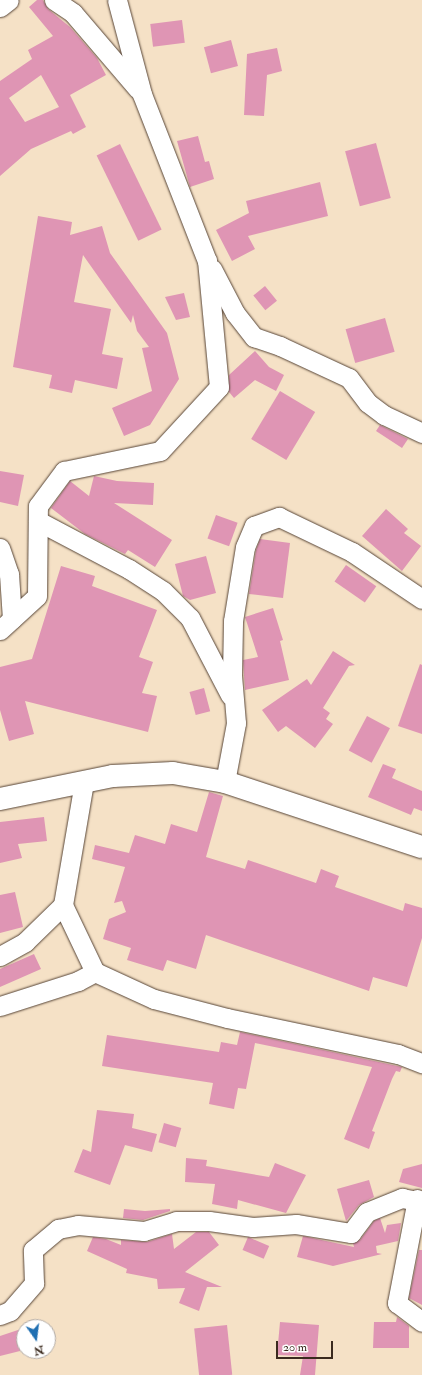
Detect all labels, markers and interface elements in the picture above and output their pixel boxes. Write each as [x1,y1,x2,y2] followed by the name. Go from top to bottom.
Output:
[16,1319,56,1359] north arrow
[278,1333,335,1359] scale bar
[283,1340,307,1355] text: 20 m
[32,1343,45,1358] text: N

